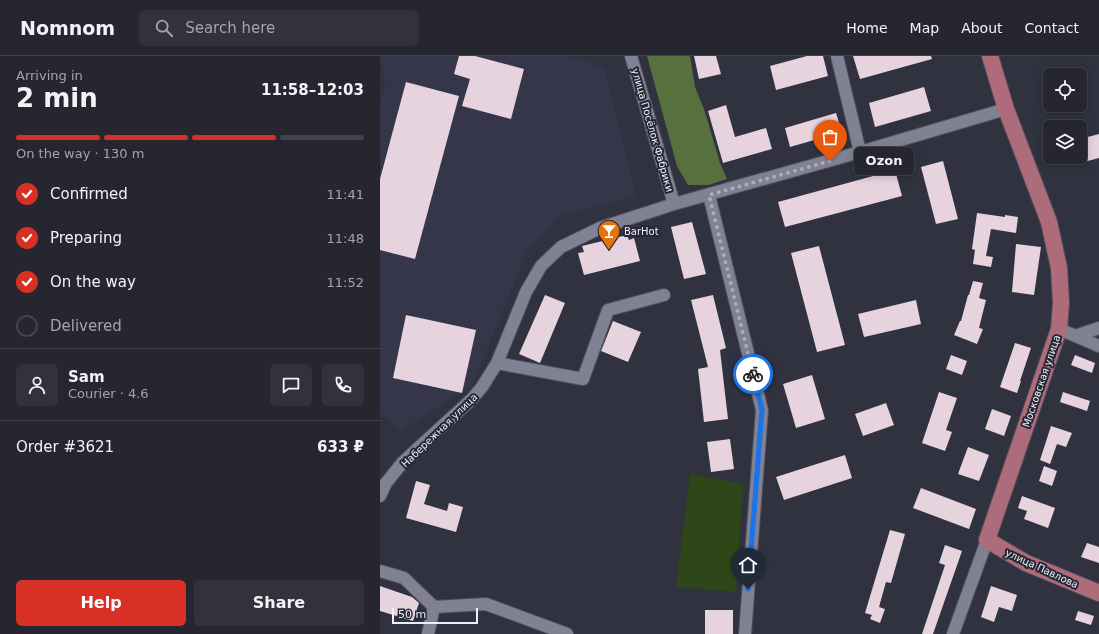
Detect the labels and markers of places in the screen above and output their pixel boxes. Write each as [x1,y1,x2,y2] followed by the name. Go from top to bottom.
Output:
[813,120,847,161] pin
[854,147,914,175] callout: Ozon
[596,218,622,251] bar icon: BarHot
[624,226,659,237] place label: BarHot
[731,548,765,589] pin

